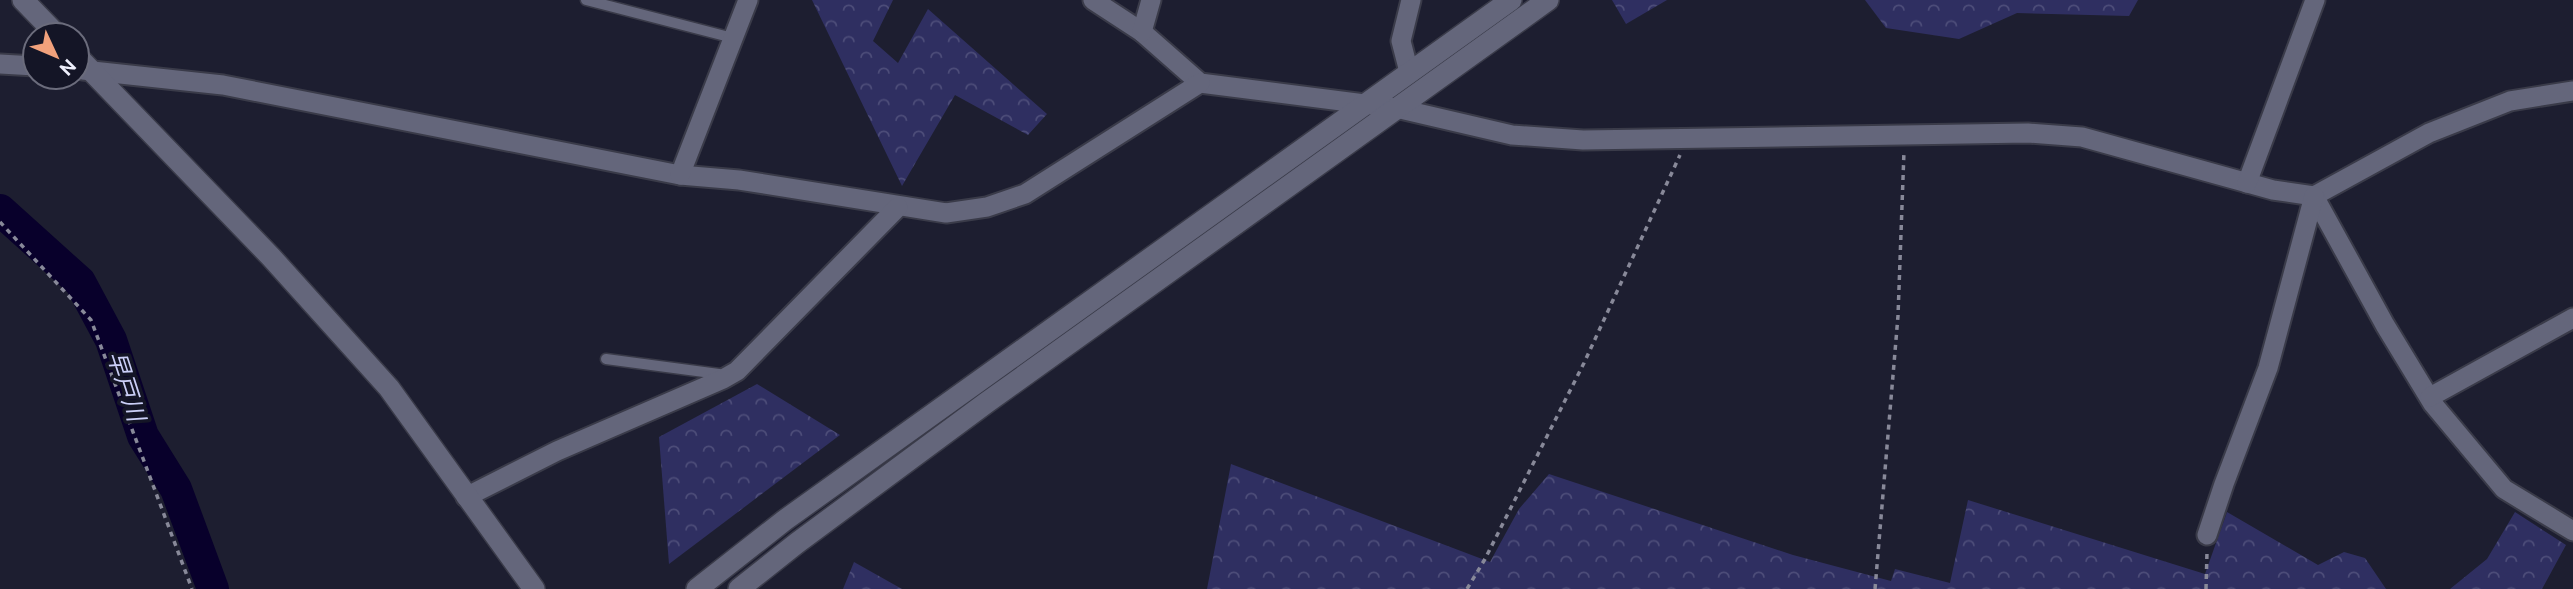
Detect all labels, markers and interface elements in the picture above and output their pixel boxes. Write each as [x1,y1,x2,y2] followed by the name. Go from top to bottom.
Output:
[21,21,91,91] north arrow
[55,55,81,81] text: N
[103,347,151,427] water label: 早戸川

